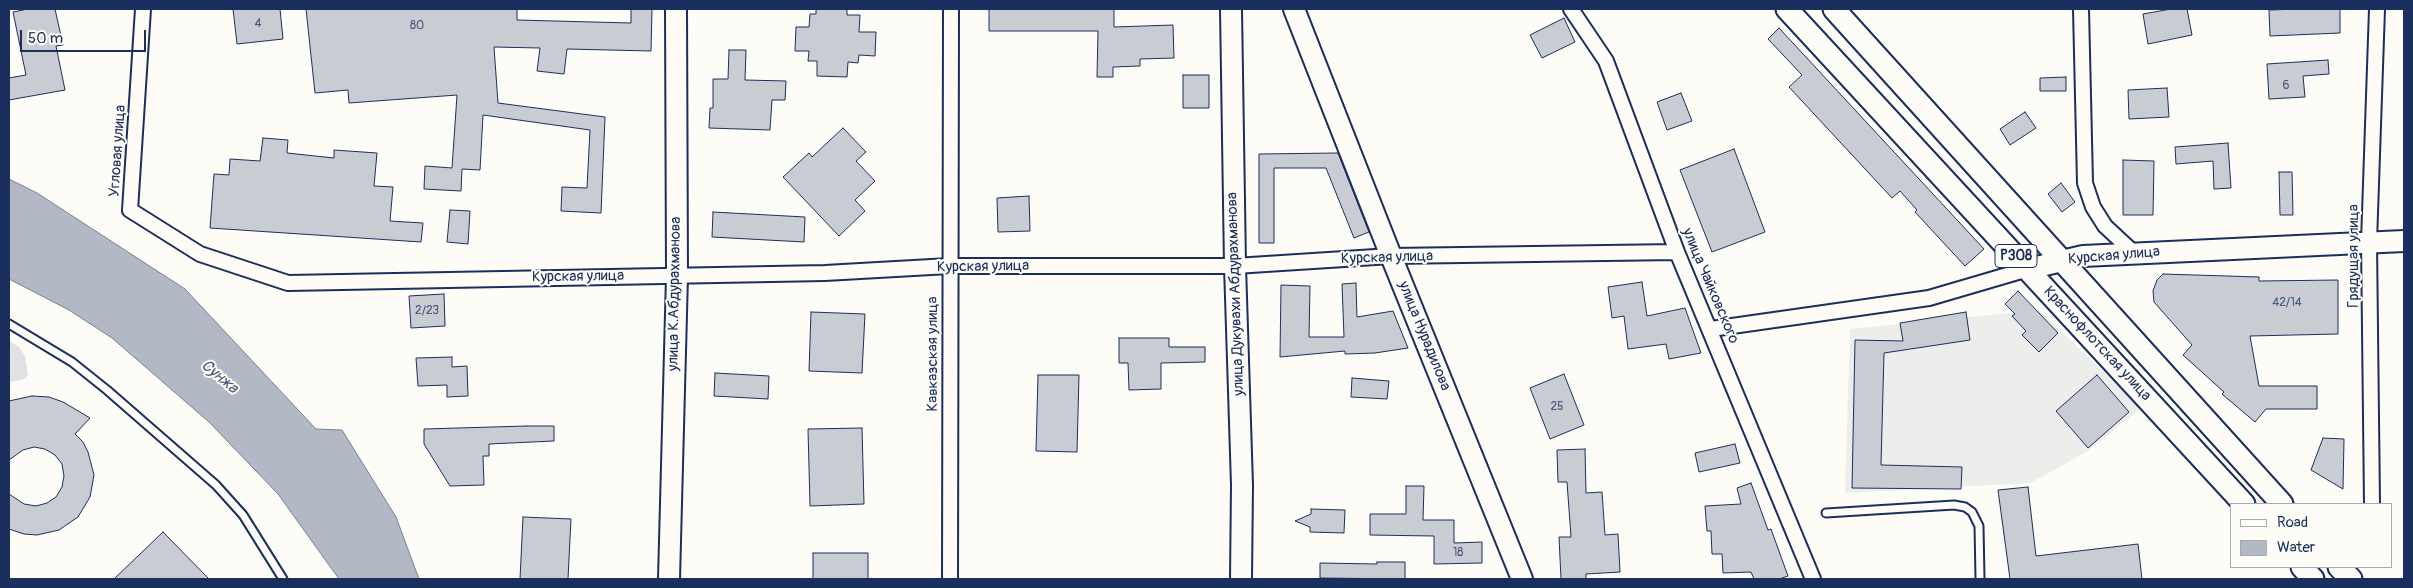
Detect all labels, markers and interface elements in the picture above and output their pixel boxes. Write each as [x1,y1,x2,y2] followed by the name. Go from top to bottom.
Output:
[255,17,261,31] house number: 4
[410,19,424,33] house number: 80
[22,20,149,52] scale bar
[28,29,63,48] text: 50 m
[2283,79,2289,93] house number: 6
[106,104,130,198] street label: Угловая улица
[1223,192,1249,396] street label: улица Дукувахи Абдурахманова
[2345,204,2363,308] street label: Грядущая улица
[665,217,685,371] street label: улица К.Абдурахманова
[1678,226,1742,346] street label: улица Чайковского
[2067,243,2161,269] street label: Курская улица
[1995,245,2037,268] road number: P308
[1341,247,1433,269] street label: Курская улица
[937,257,1029,277] street label: Курская улица
[532,267,624,287] street label: Курская улица
[1394,279,1454,393] street label: улица Нурадилова
[2039,283,2155,405] street label: Краснофлотская улица
[2272,296,2302,310] house number: 42/14
[924,297,942,411] street label: Кавказская улица
[415,304,439,318] house number: 2/23
[197,356,241,398] water label: Сунжа
[1550,400,1564,414] house number: 25
[2230,503,2393,568] legend
[2277,513,2308,532] text: Road
[2277,538,2315,557] text: Water
[1453,546,1463,560] house number: 18

